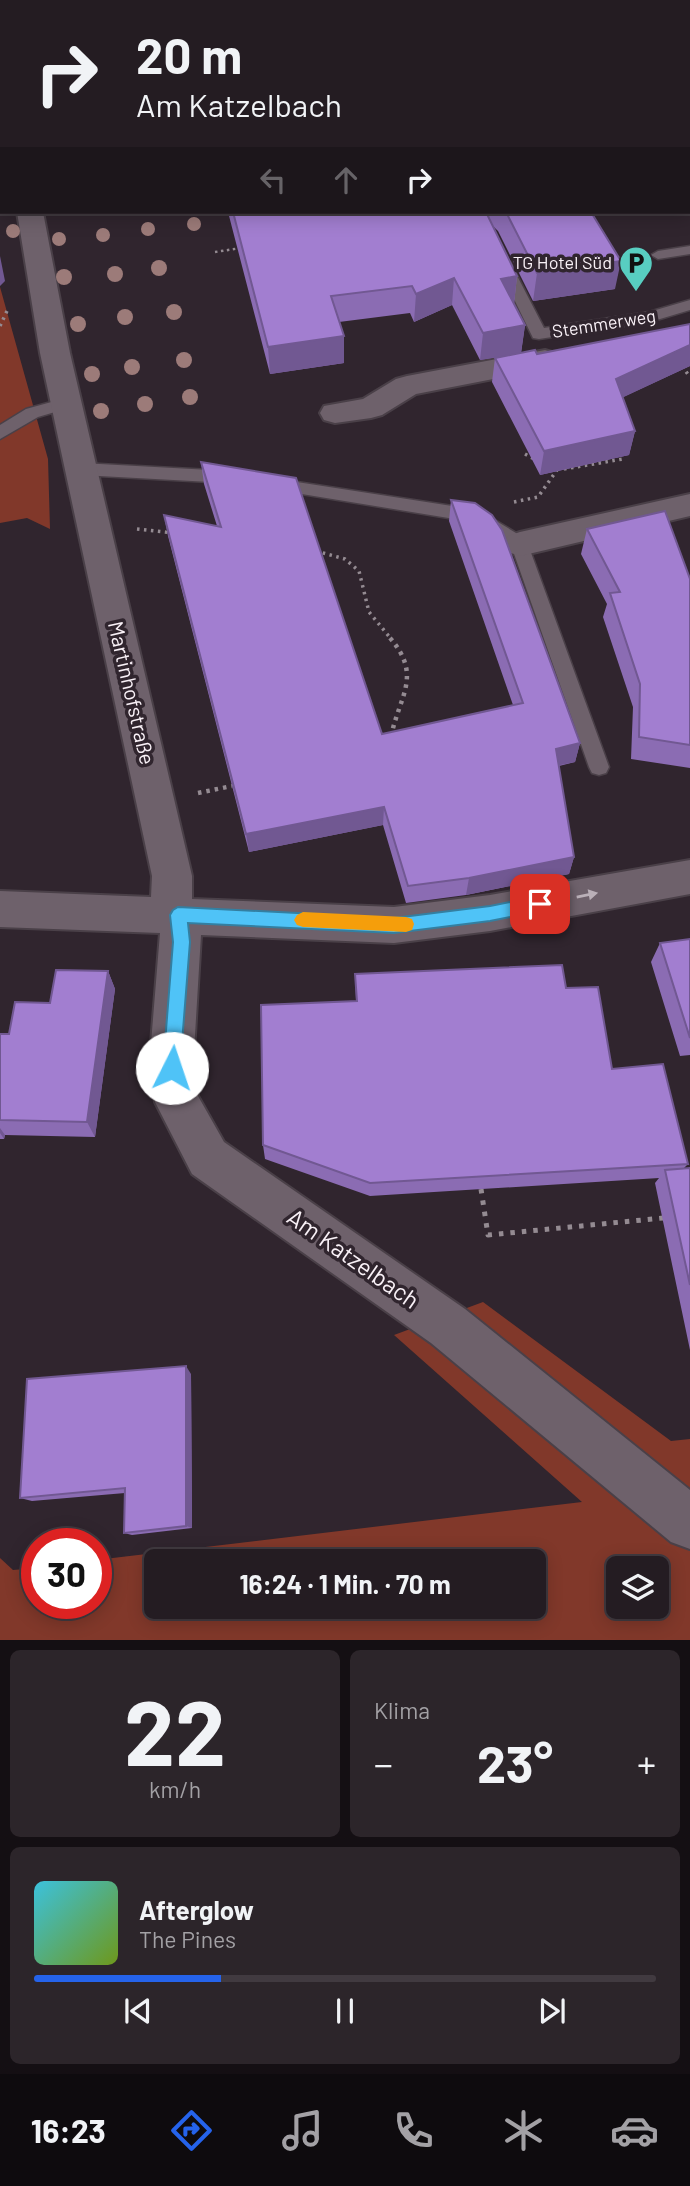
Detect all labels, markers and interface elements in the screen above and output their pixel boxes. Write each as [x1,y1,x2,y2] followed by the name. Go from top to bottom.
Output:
[136,25,242,84] text: 20 m
[21,28,112,119] icon: right
[136,85,342,123] text: Am Katzelbach
[254,161,292,199] icon: left
[327,161,365,199] icon: ahead
[400,161,438,199] icon: right
[617,244,655,293] parking icon: TG Hotel Süd
[513,251,612,273] place label: TG Hotel Süd
[550,304,657,342] street label: Stemmerweg
[104,618,161,767] street label: Martinhofstraße
[510,874,570,934] pin
[521,885,559,923] icon: arrive
[576,889,598,900] one-way arrow
[135,1031,209,1105] position arrow
[282,1202,425,1314] street label: Am Katzelbach
[21,1528,112,1619] speed limit sign: 30
[606,1556,669,1619] map controls
[606,1556,669,1619] button: layers
[239,1568,451,1599] text: 16:24 · 1 Min. · 70 m
[124,1675,226,1784] text: 22
[374,1696,430,1724] text: Klima
[477,1731,553,1793] text: 23°
[374,1740,393,1786] text: −
[637,1740,656,1786] text: +
[149,1775,201,1803] text: km/h
[139,1894,254,1925] text: Afterglow
[139,1925,236,1953] text: The Pines
[119,1992,157,2030] icon: previous
[326,1992,364,2030] icon: pause
[533,1992,571,2030] icon: next
[167,2106,216,2155] icon: directions
[278,2106,327,2155] icon: music
[389,2106,438,2155] icon: phone
[499,2106,548,2155] icon: climate
[610,2106,659,2155] icon: car
[31,2111,106,2149] text: 16:23

